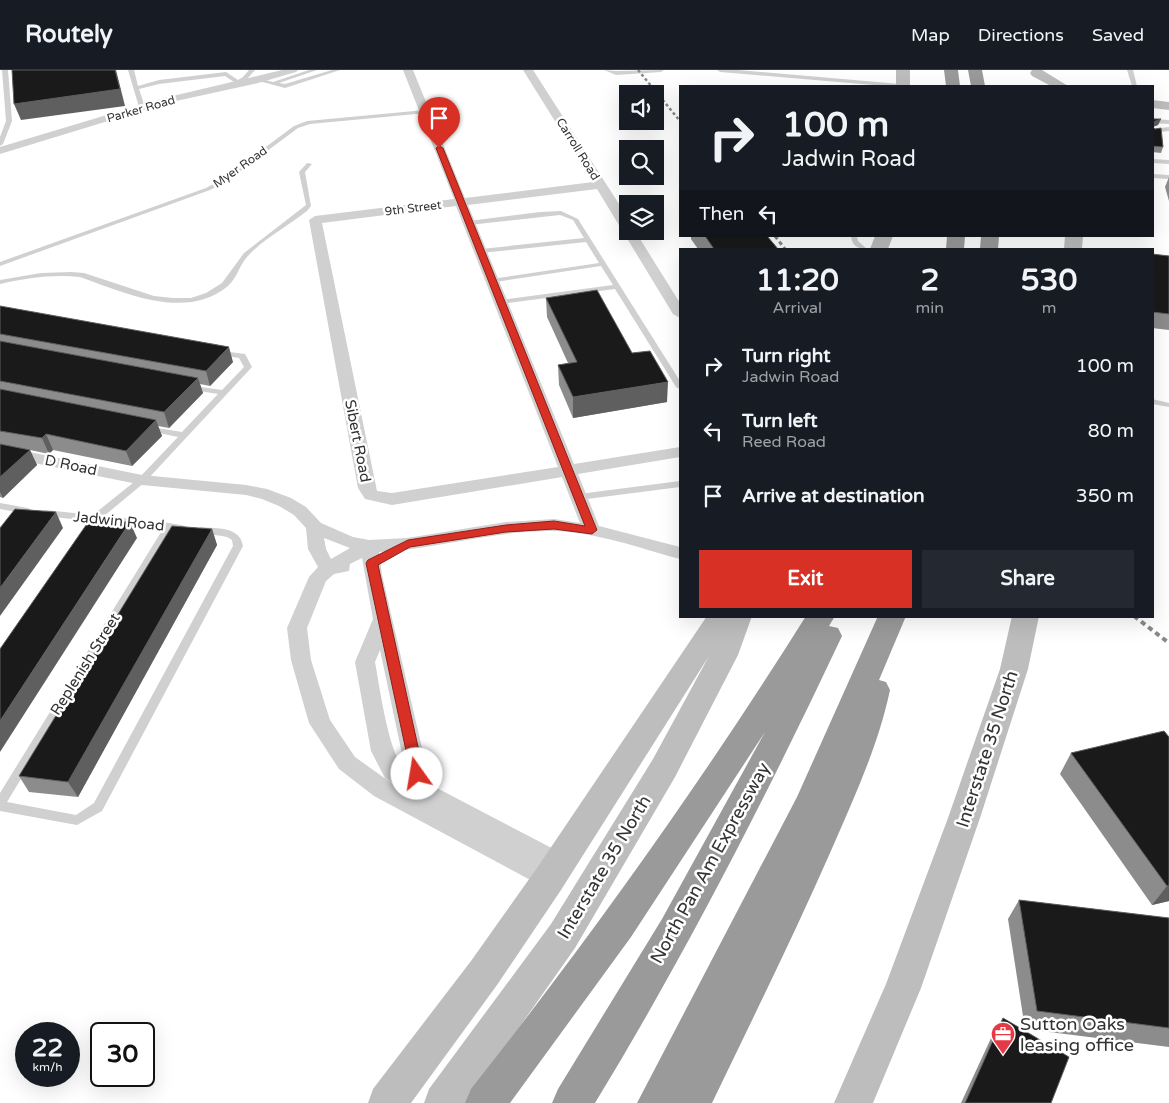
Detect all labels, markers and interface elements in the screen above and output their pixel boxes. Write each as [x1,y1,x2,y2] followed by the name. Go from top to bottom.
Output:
[25,20,113,49] text: Routely
[911,24,950,46] text: Map
[978,24,1064,46] text: Directions
[1092,24,1144,46] text: Saved
[619,85,664,240] map controls
[619,85,664,130] button: sound
[105,93,177,125] street label: Parker Road
[418,97,460,148] pin
[425,104,453,132] icon: arrive
[782,104,889,146] text: 100 m
[699,105,764,170] icon: right
[553,115,603,183] street label: Carroll Road
[619,140,664,185] button: search
[210,143,270,191] street label: Myer Road
[782,146,916,172] text: Jadwin Road
[619,195,664,240] button: layers
[384,198,442,218] street label: 9th Street
[754,200,782,228] icon: left
[699,203,744,225] text: Then
[756,262,839,299] text: 11:20
[920,262,939,299] text: 2
[1021,262,1077,299] text: 530
[773,298,822,318] text: Arrival
[916,298,944,318] text: min
[1042,298,1056,318] text: m
[742,345,830,367] text: Turn right
[699,352,727,380] icon: right
[1076,355,1134,377] text: 100 m
[742,367,839,387] text: Jadwin Road
[341,398,375,484] street label: Sibert Road
[742,410,818,432] text: Turn left
[699,417,727,445] icon: left
[1088,420,1134,442] text: 80 m
[742,432,826,452] text: Reed Road
[43,451,99,479] street label: D Road
[699,482,727,510] icon: arrive
[742,485,925,507] text: Arrive at destination
[1076,485,1134,507] text: 350 m
[73,507,165,535] street label: Jadwin Road
[699,550,912,608] button: Exit
[922,550,1134,608] button: Share
[46,609,124,718] street label: Replenish Street
[951,668,1023,830] street label: Interstate 35 North
[390,747,442,799] position arrow
[645,758,775,968] street label: North Pan Am Expressway
[552,791,656,943] street label: Interstate 35 North
[1020,1013,1134,1056] place label: Sutton Oaks leasing office
[990,1021,1016,1055] office icon: Sutton Oaks leasing office
[90,1022,155,1087] speed limit sign: 30
[32,1033,63,1063] text: 22
[32,1060,63,1074] text: km/h

